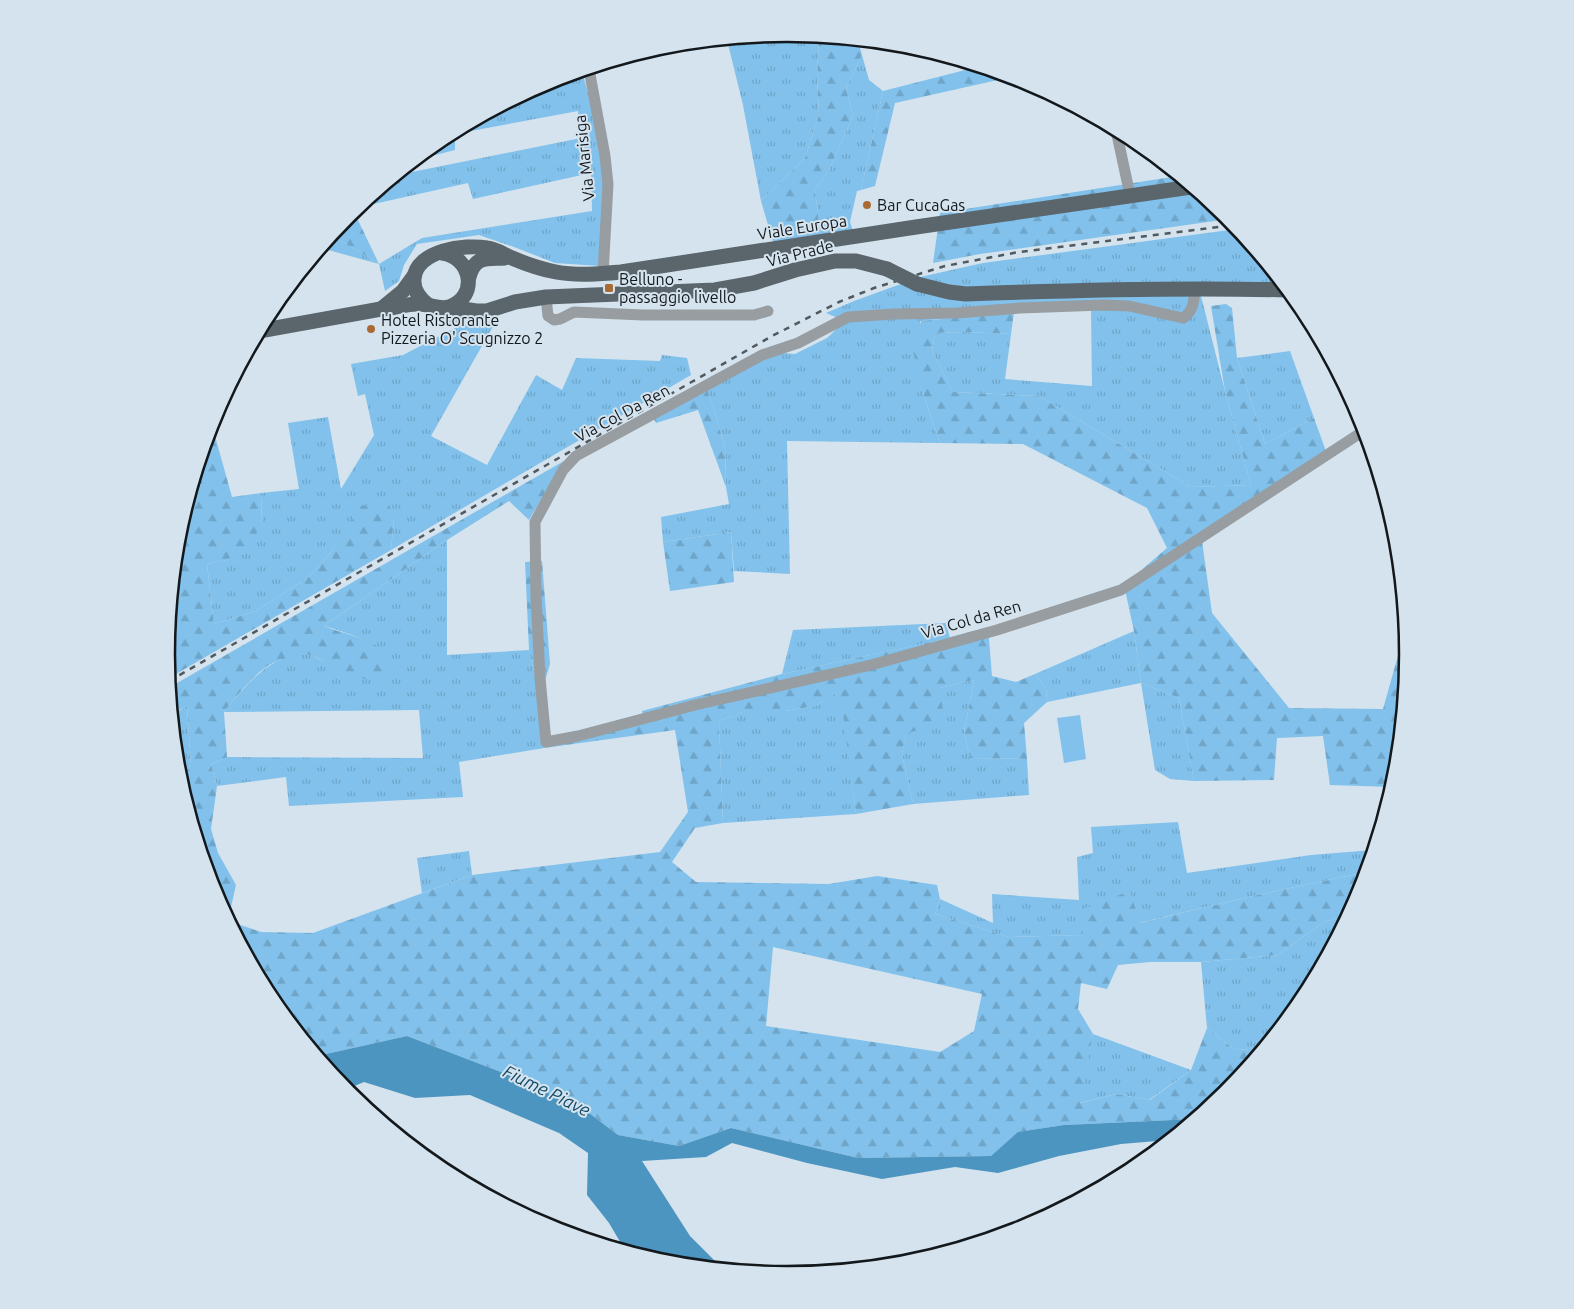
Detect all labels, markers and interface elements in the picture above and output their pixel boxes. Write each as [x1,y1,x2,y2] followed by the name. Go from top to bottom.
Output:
[571,114,597,202] street label: Via Marisiga
[877,196,965,214] place label: Bar CucaGas
[861,199,873,211] marker: Bar CucaGas
[756,211,848,243] street label: Viale Europa
[765,236,835,270] street label: Via Prade
[619,270,736,306] place label: Belluno - passaggio livello
[603,282,615,294] marker: Belluno - passaggio livello
[381,311,543,347] place label: Hotel Ristorante Pizzeria O' Scugnizzo 2
[365,323,377,335] marker: Hotel Ristorante Pizzeria O' Scugnizzo 2
[572,381,672,445] street label: Via Col Da Ren
[919,596,1023,642] street label: Via Col da Ren
[500,1060,594,1120] water label: Fiume Piave

